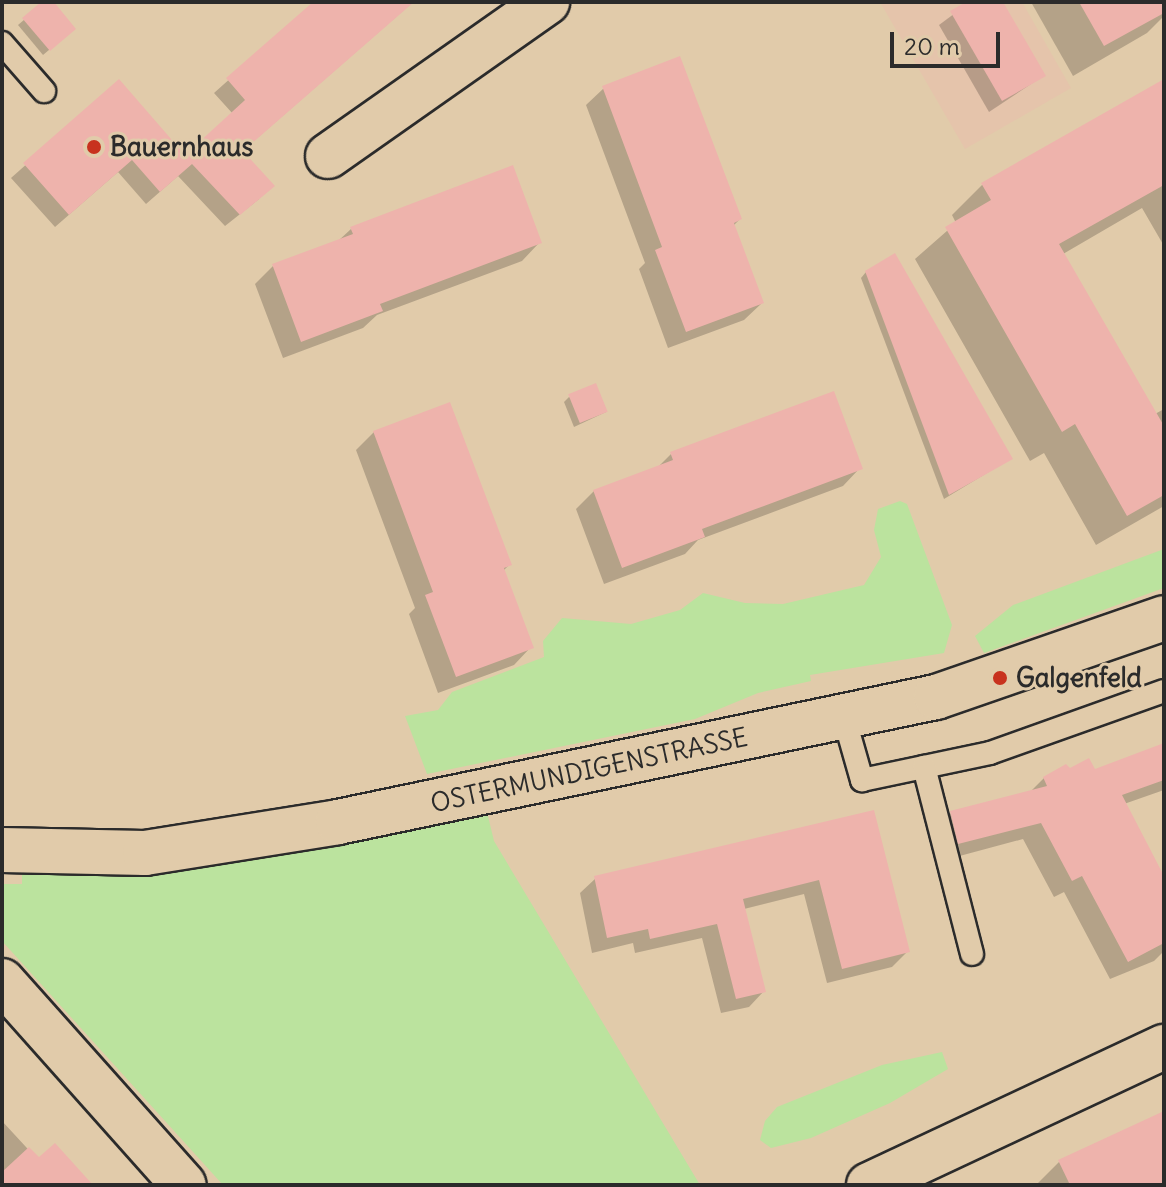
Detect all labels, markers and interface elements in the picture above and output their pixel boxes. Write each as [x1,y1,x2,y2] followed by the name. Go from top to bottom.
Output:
[894,16,1004,66] scale bar
[904,31,960,61] text: 20 m
[110,131,253,163] place label: Bauernhaus
[85,138,103,156] marker: Bauernhaus
[1016,662,1142,694] place label: Galgenfeld
[991,669,1009,687] marker: Galgenfeld
[428,721,750,819] street label: OSTERMUNDIGENSTRASSE

